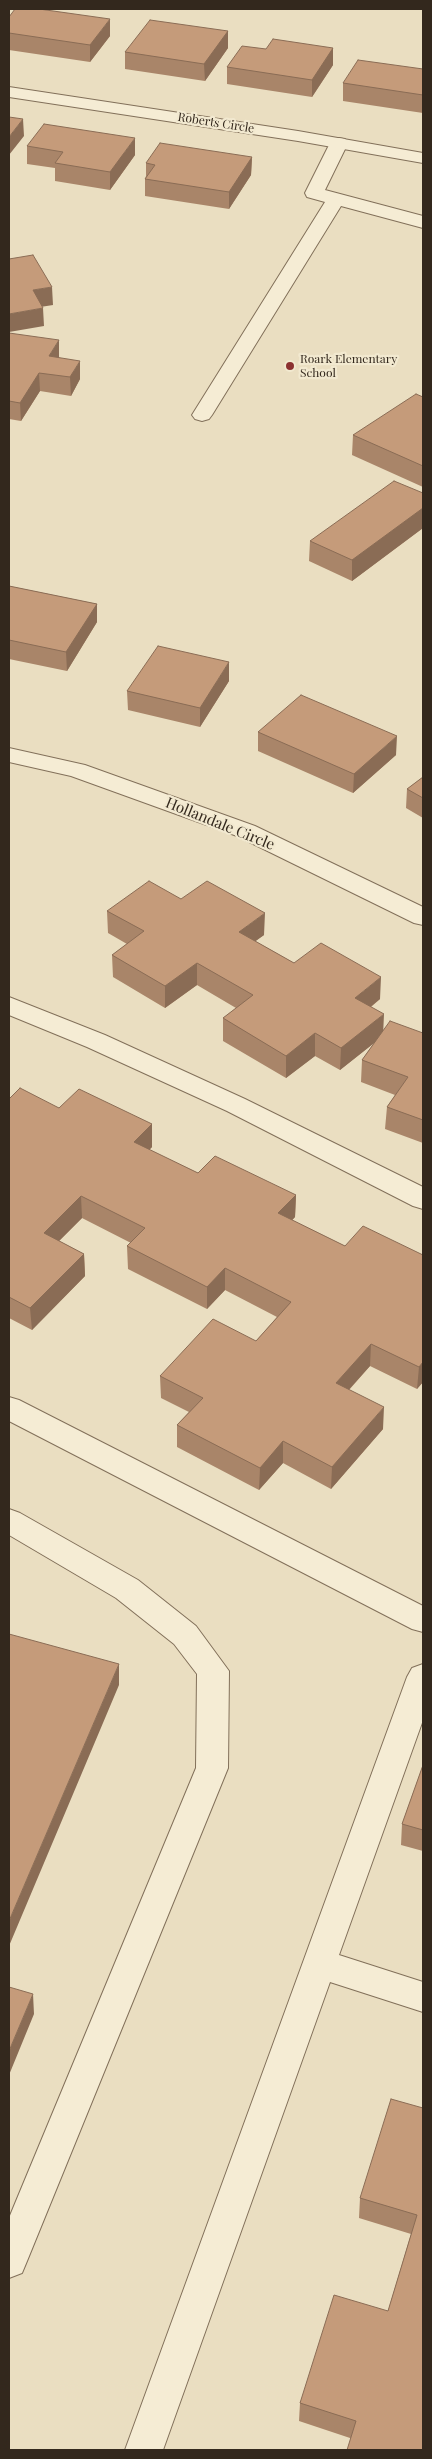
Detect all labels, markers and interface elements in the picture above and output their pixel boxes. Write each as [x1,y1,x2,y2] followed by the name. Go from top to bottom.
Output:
[177,110,255,136] street label: Roberts Circle
[300,352,397,380] place label: Roark Elementary School
[284,360,296,372] marker: Roark Elementary School
[163,794,277,854] street label: Hollandale Circle

